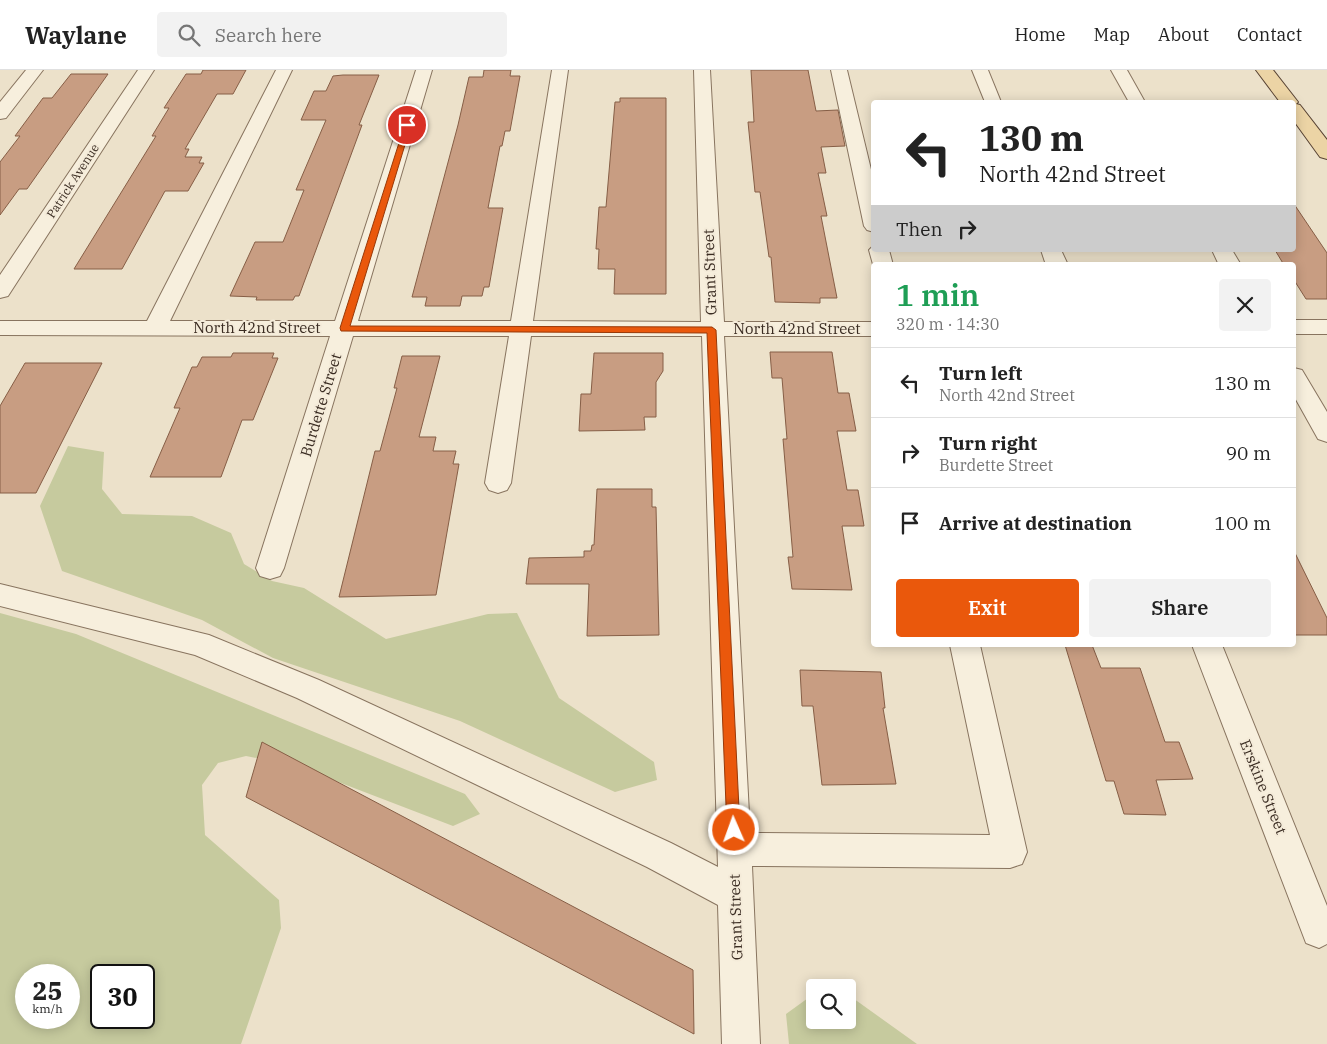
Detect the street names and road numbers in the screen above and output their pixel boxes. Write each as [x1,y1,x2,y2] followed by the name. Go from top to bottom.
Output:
[43,141,102,221] street label: Patrick Avenue
[699,229,720,315] street label: Grant Street
[193,318,321,337] street label: North 42nd Street
[733,319,861,338] street label: North 42nd Street
[296,351,345,459] street label: Burdette Street
[1236,737,1291,837] street label: Erskine Street
[725,874,746,960] street label: Grant Street

